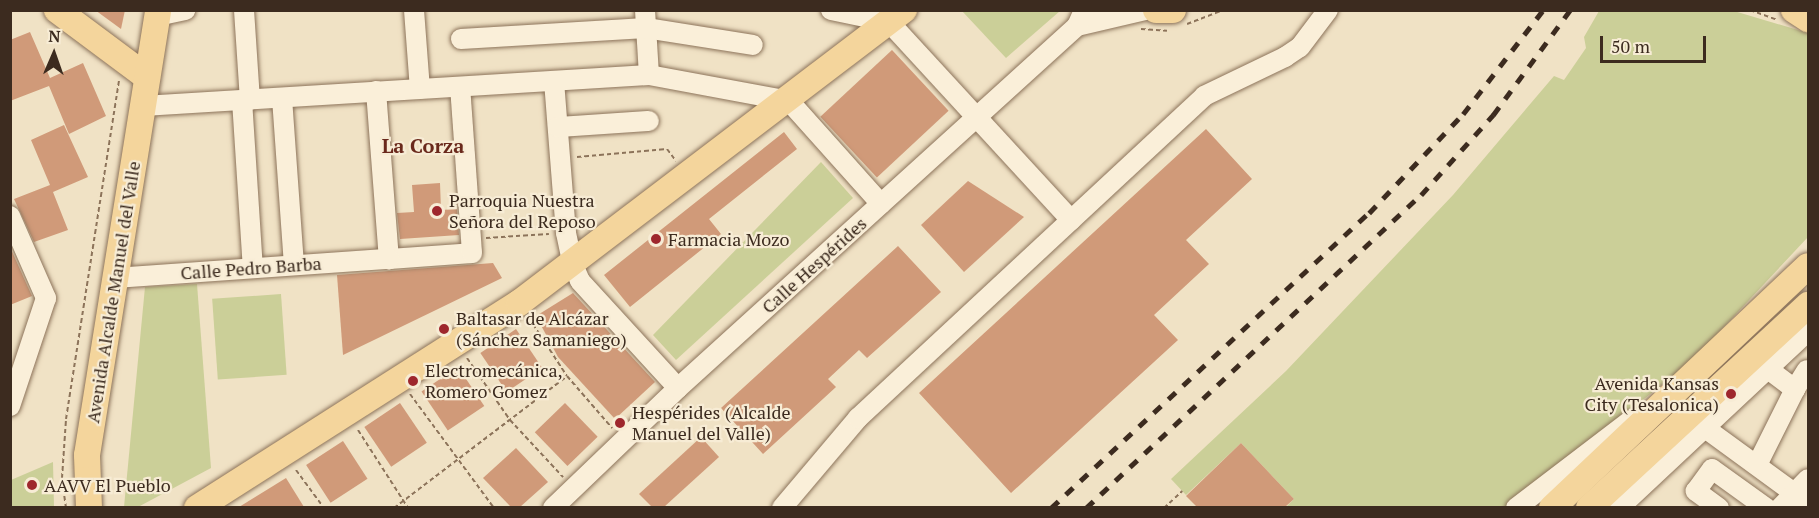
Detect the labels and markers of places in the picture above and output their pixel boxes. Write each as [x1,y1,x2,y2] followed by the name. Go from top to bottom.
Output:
[449,190,596,232] place label: Parroquia Nuestra Señora del Reposo
[430,204,444,218] marker: Parroquia Nuestra Señora del Reposo
[668,228,790,250] place label: Farmacia Mozo
[649,232,663,246] marker: Farmacia Mozo
[456,308,627,350] place label: Baltasar de Alcázar (Sánchez Samaniego)
[437,322,451,336] marker: Baltasar de Alcázar (Sánchez Samaniego)
[425,360,563,403] place label: Electromecánica, Romero Gomez
[1585,373,1719,416] place label: Avenida Kansas City (Tesalonica)
[406,374,420,388] marker: Electromecánica, Romero Gomez
[1724,387,1738,401] marker: Avenida Kansas City (Tesalonica)
[632,402,791,444] place label: Hespérides (Alcalde Manuel del Valle)
[613,416,627,430] marker: Hespérides (Alcalde Manuel del Valle)
[44,474,171,496] place label: AAVV El Pueblo
[25,478,39,492] marker: AAVV El Pueblo

